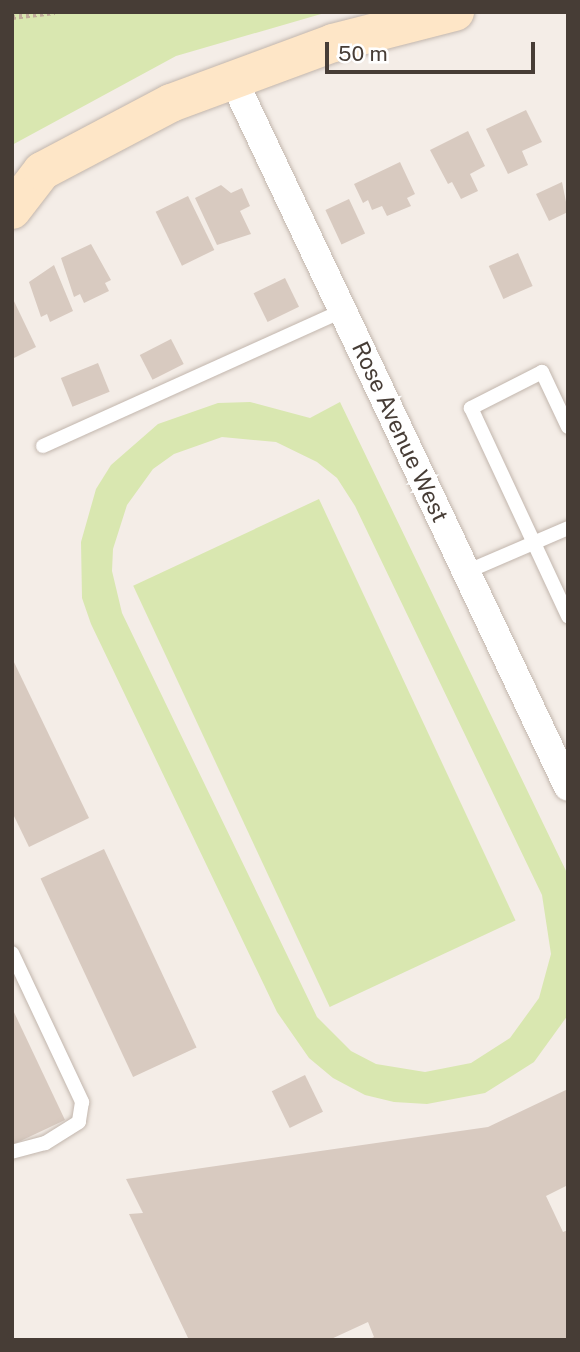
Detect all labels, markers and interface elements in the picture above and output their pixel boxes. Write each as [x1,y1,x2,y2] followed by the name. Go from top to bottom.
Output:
[328,28,538,72] scale bar
[338,41,388,66] text: 50 m
[346,337,454,527] street label: Rose Avenue West

